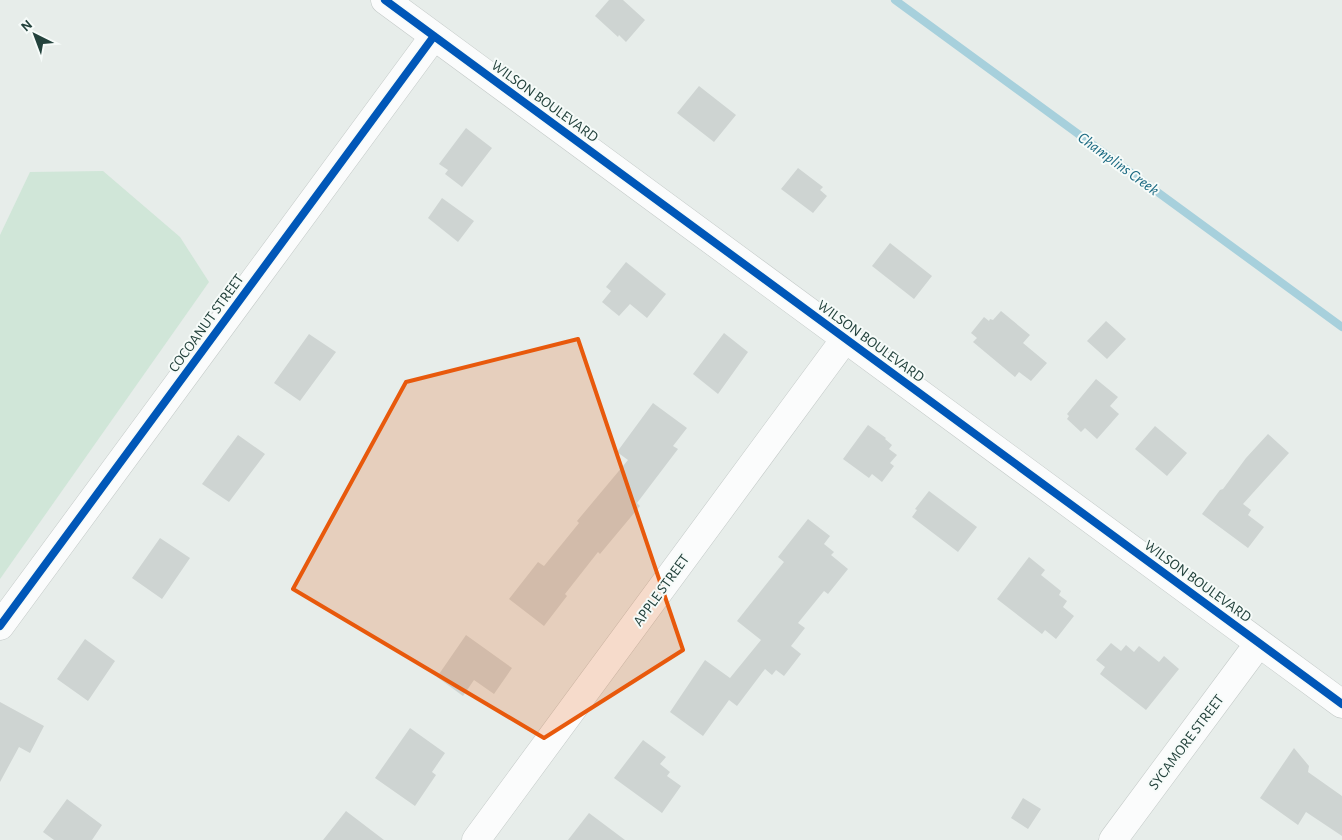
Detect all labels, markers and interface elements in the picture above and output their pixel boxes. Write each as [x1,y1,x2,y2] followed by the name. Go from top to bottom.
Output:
[10,10,60,60] north arrow
[19,18,35,35] text: N
[488,58,601,145] street label: WILSON BOULEVARD
[1074,129,1162,199] water label: Champlins Creek
[166,271,247,375] street label: COCOANUT STREET
[814,298,927,385] street label: WILSON BOULEVARD
[1141,538,1254,625] street label: WILSON BOULEVARD
[630,551,693,629] street label: APPLE STREET
[1146,691,1227,793] street label: SYCAMORE STREET

